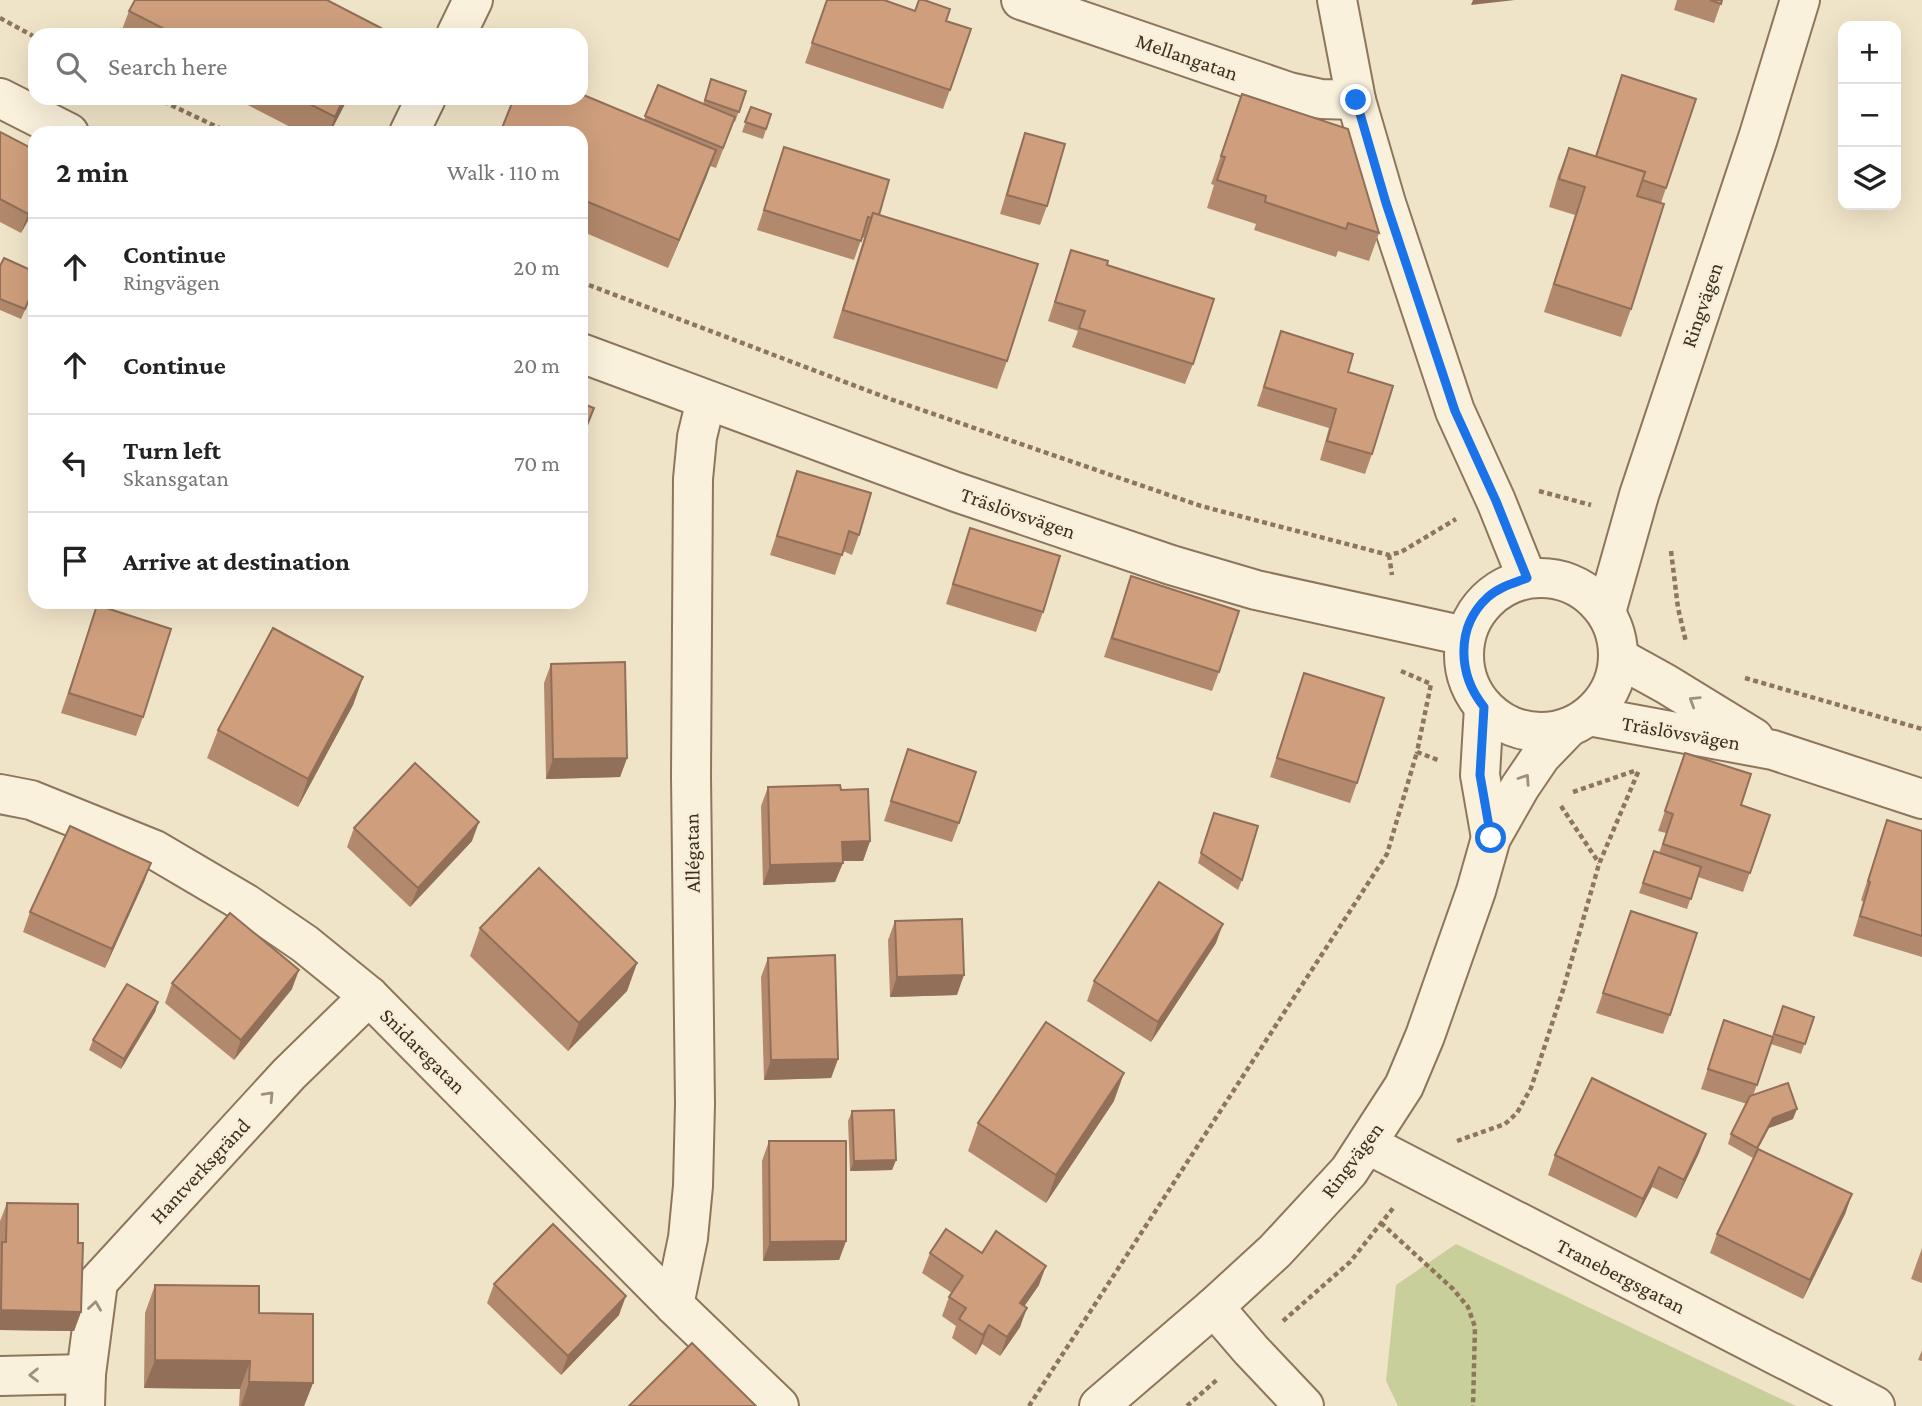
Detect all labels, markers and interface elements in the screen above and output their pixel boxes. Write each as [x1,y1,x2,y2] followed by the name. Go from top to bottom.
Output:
[1838,21,1901,210] map controls
[1838,21,1901,84] button: +
[28,28,588,105] search box
[1133,28,1241,86] street label: Mellangatan
[52,48,90,86] icon: search
[108,52,227,81] text: Search here
[1340,84,1371,115] route end
[1838,84,1901,147] button: −
[1838,147,1901,210] button: layers
[56,155,128,188] text: 2 min
[447,159,560,185] text: Walk · 110 m
[123,240,226,269] text: Continue
[56,248,94,286] icon: ahead
[513,254,560,280] text: 20 m
[1676,259,1728,351] street label: Ringvägen
[123,269,220,295] text: Ringvägen
[56,346,94,384] icon: ahead
[123,351,226,380] text: Continue
[513,352,560,378] text: 20 m
[123,436,221,465] text: Turn left
[56,444,94,482] icon: left
[514,450,560,476] text: 70 m
[123,465,229,491] text: Skansgatan
[957,482,1079,544] street label: Träslövsvägen
[56,542,94,580] icon: arrive
[123,547,350,576] text: Arrive at destination
[1689,697,1702,710] one-way arrow
[1620,711,1742,755] street label: Träslövsvägen
[1517,774,1529,787] one-way arrow
[679,813,705,893] street label: Allégatan
[1475,822,1506,853] route start
[375,1003,471,1099] street label: Snidaregatan
[260,1092,273,1105] one-way arrow
[145,1113,255,1229] street label: Hantverksgränd
[1316,1117,1388,1203] street label: Ringvägen
[1552,1233,1690,1319] street label: Tranebergsgatan
[87,1301,102,1312] one-way arrow
[29,1367,39,1383] one-way arrow

